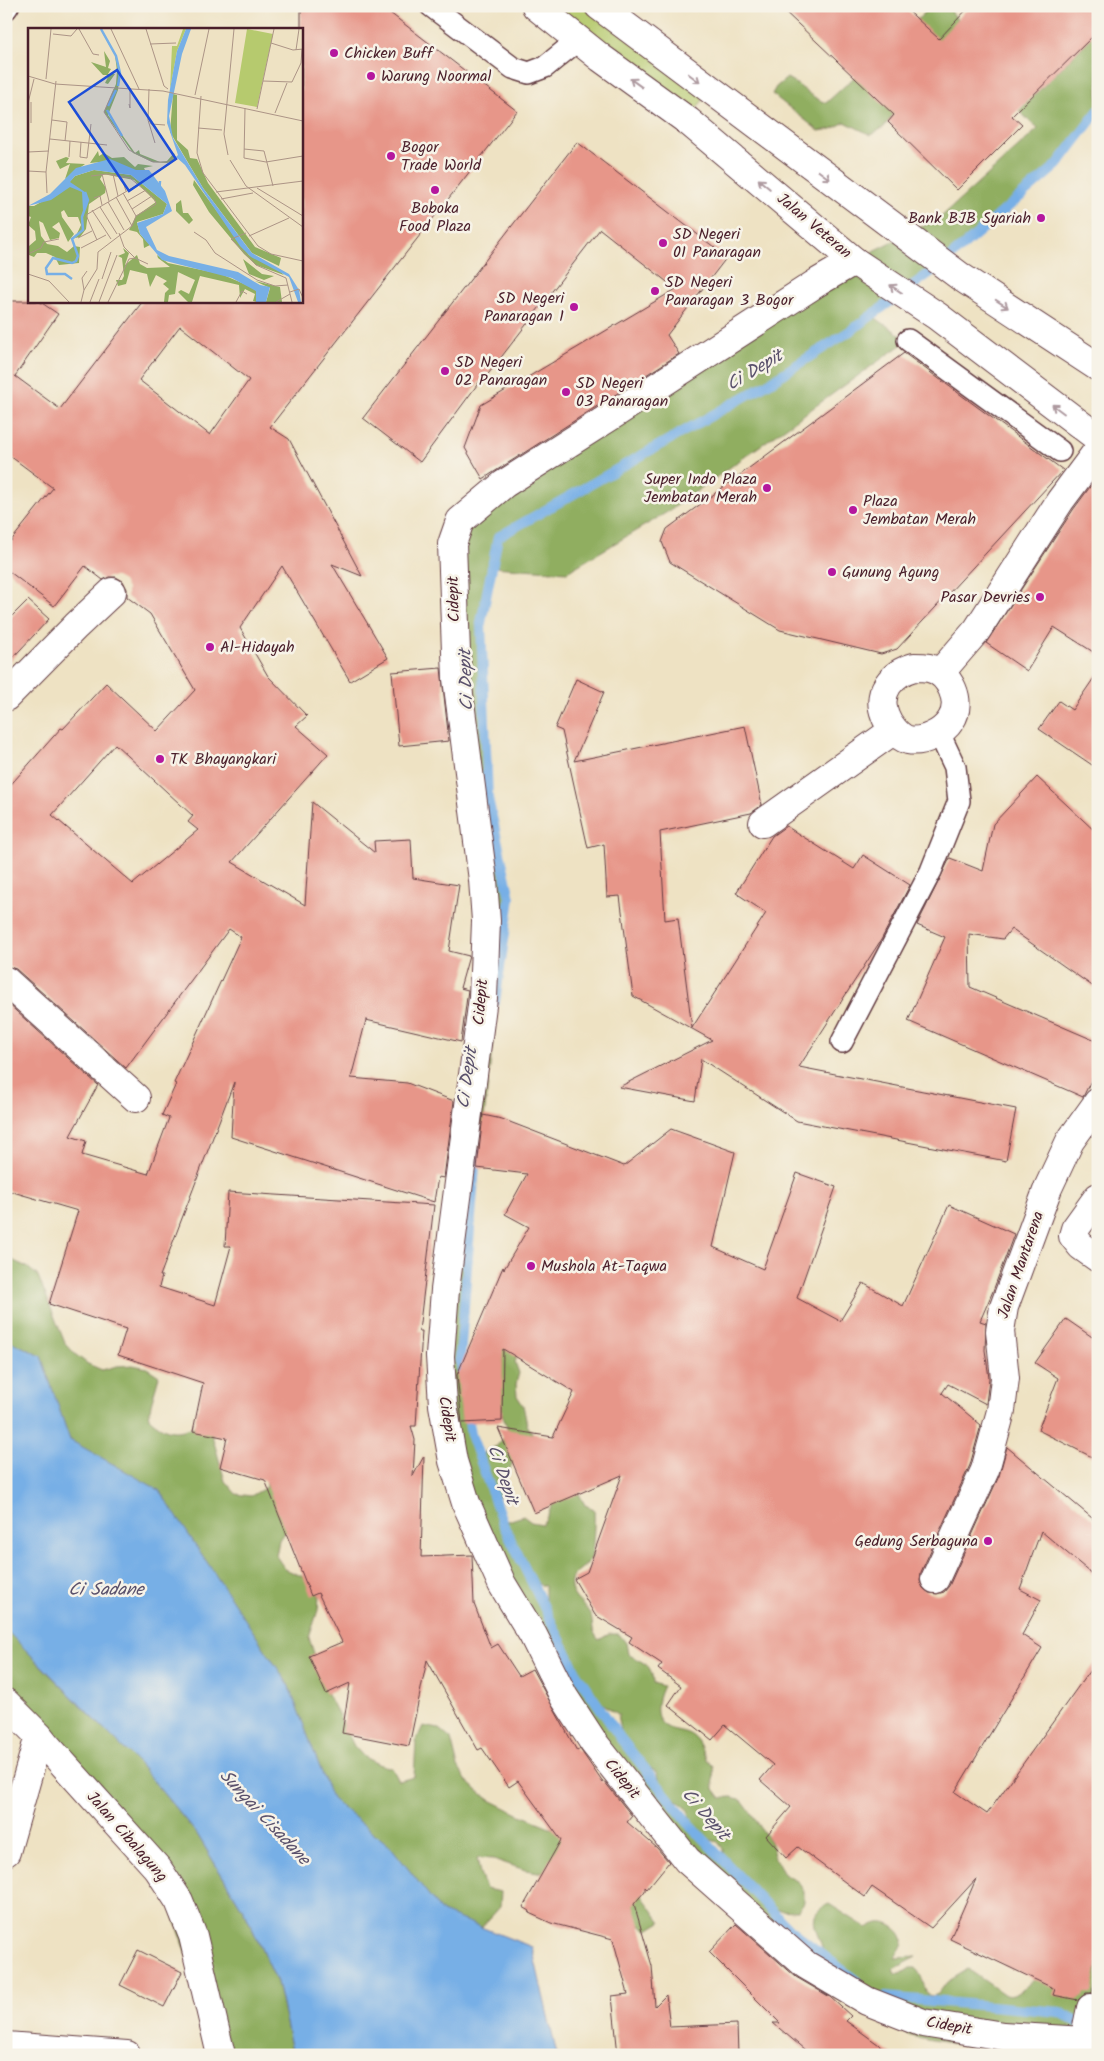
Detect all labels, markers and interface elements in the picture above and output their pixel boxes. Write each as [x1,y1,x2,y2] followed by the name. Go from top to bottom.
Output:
[28,28,302,302] inset map
[344,41,435,66] place label: Chicken Buff
[328,47,340,59] marker: Chicken Buff
[381,64,491,89] place label: Warung Noormal
[365,70,377,82] marker: Warung Noormal
[687,73,701,83] one-way arrow
[629,78,643,88] one-way arrow
[401,135,482,178] place label: Bogor Trade World
[385,150,397,162] marker: Bogor Trade World
[817,170,831,180] one-way arrow
[757,179,770,190] one-way arrow
[429,184,441,196] marker: Boboka Food Plaza
[771,187,857,265] street label: Jalan Veteran
[399,196,471,239] place label: Boboka Food Plaza
[908,206,1031,231] place label: Bank BJB Syariah
[1035,212,1047,224] marker: Bank BJB Syariah
[673,222,761,265] place label: SD Negeri 01 Panaragan
[657,237,669,249] marker: SD Negeri 01 Panaragan
[665,270,795,313] place label: SD Negeri Panaragan 3 Bogor
[889,284,903,294] one-way arrow
[649,285,661,297] marker: SD Negeri Panaragan 3 Bogor
[484,286,565,329] place label: SD Negeri Panaragan 1
[994,299,1008,309] one-way arrow
[568,301,580,313] marker: SD Negeri Panaragan 1
[721,341,792,399] water label: Ci Depit
[455,350,547,393] place label: SD Negeri 02 Panaragan
[439,365,451,377] marker: SD Negeri 02 Panaragan
[576,371,668,414] place label: SD Negeri 03 Panaragan
[560,386,572,398] marker: SD Negeri 03 Panaragan
[1052,404,1065,415] one-way arrow
[644,467,757,510] place label: Super Indo Plaza Jembatan Merah
[761,482,773,494] marker: Super Indo Plaza Jembatan Merah
[863,489,976,532] place label: Plaza Jembatan Merah
[847,504,859,516] marker: Plaza Jembatan Merah
[842,560,939,585] place label: Gunung Agung
[826,566,838,578] marker: Gunung Agung
[441,575,467,623] street label: Cidepit
[940,585,1030,610] place label: Pasar Devries
[1034,591,1046,603] marker: Pasar Devries
[220,635,295,660] place label: Al-Hidayah
[204,641,216,653] marker: Al-Hidayah
[451,646,483,711] water label: Ci Depit
[170,747,277,772] place label: TK Bhayangkari
[154,753,166,765] marker: TK Bhayangkari
[467,977,496,1026] street label: Cidepit
[449,1042,487,1111] water label: Ci Depit
[991,1208,1051,1322] street label: Jalan Mantarena
[541,1254,667,1279] place label: Mushola At-Taqwa
[525,1260,537,1272] marker: Mushola At-Taqwa
[431,1394,463,1445] street label: Cidepit
[478,1441,527,1512] water label: Ci Depit
[855,1529,978,1554] place label: Gedung Serbaguna
[982,1535,994,1547] marker: Gedung Serbaguna
[68,1576,146,1605] water label: Ci Sadane
[598,1753,647,1805] street label: Cidepit
[212,1763,318,1874] water label: Sungai Cisadane
[674,1782,738,1850] water label: Ci Depit
[80,1786,174,1888] street label: Jalan Cibalagung
[924,2010,975,2042] street label: Cidepit

